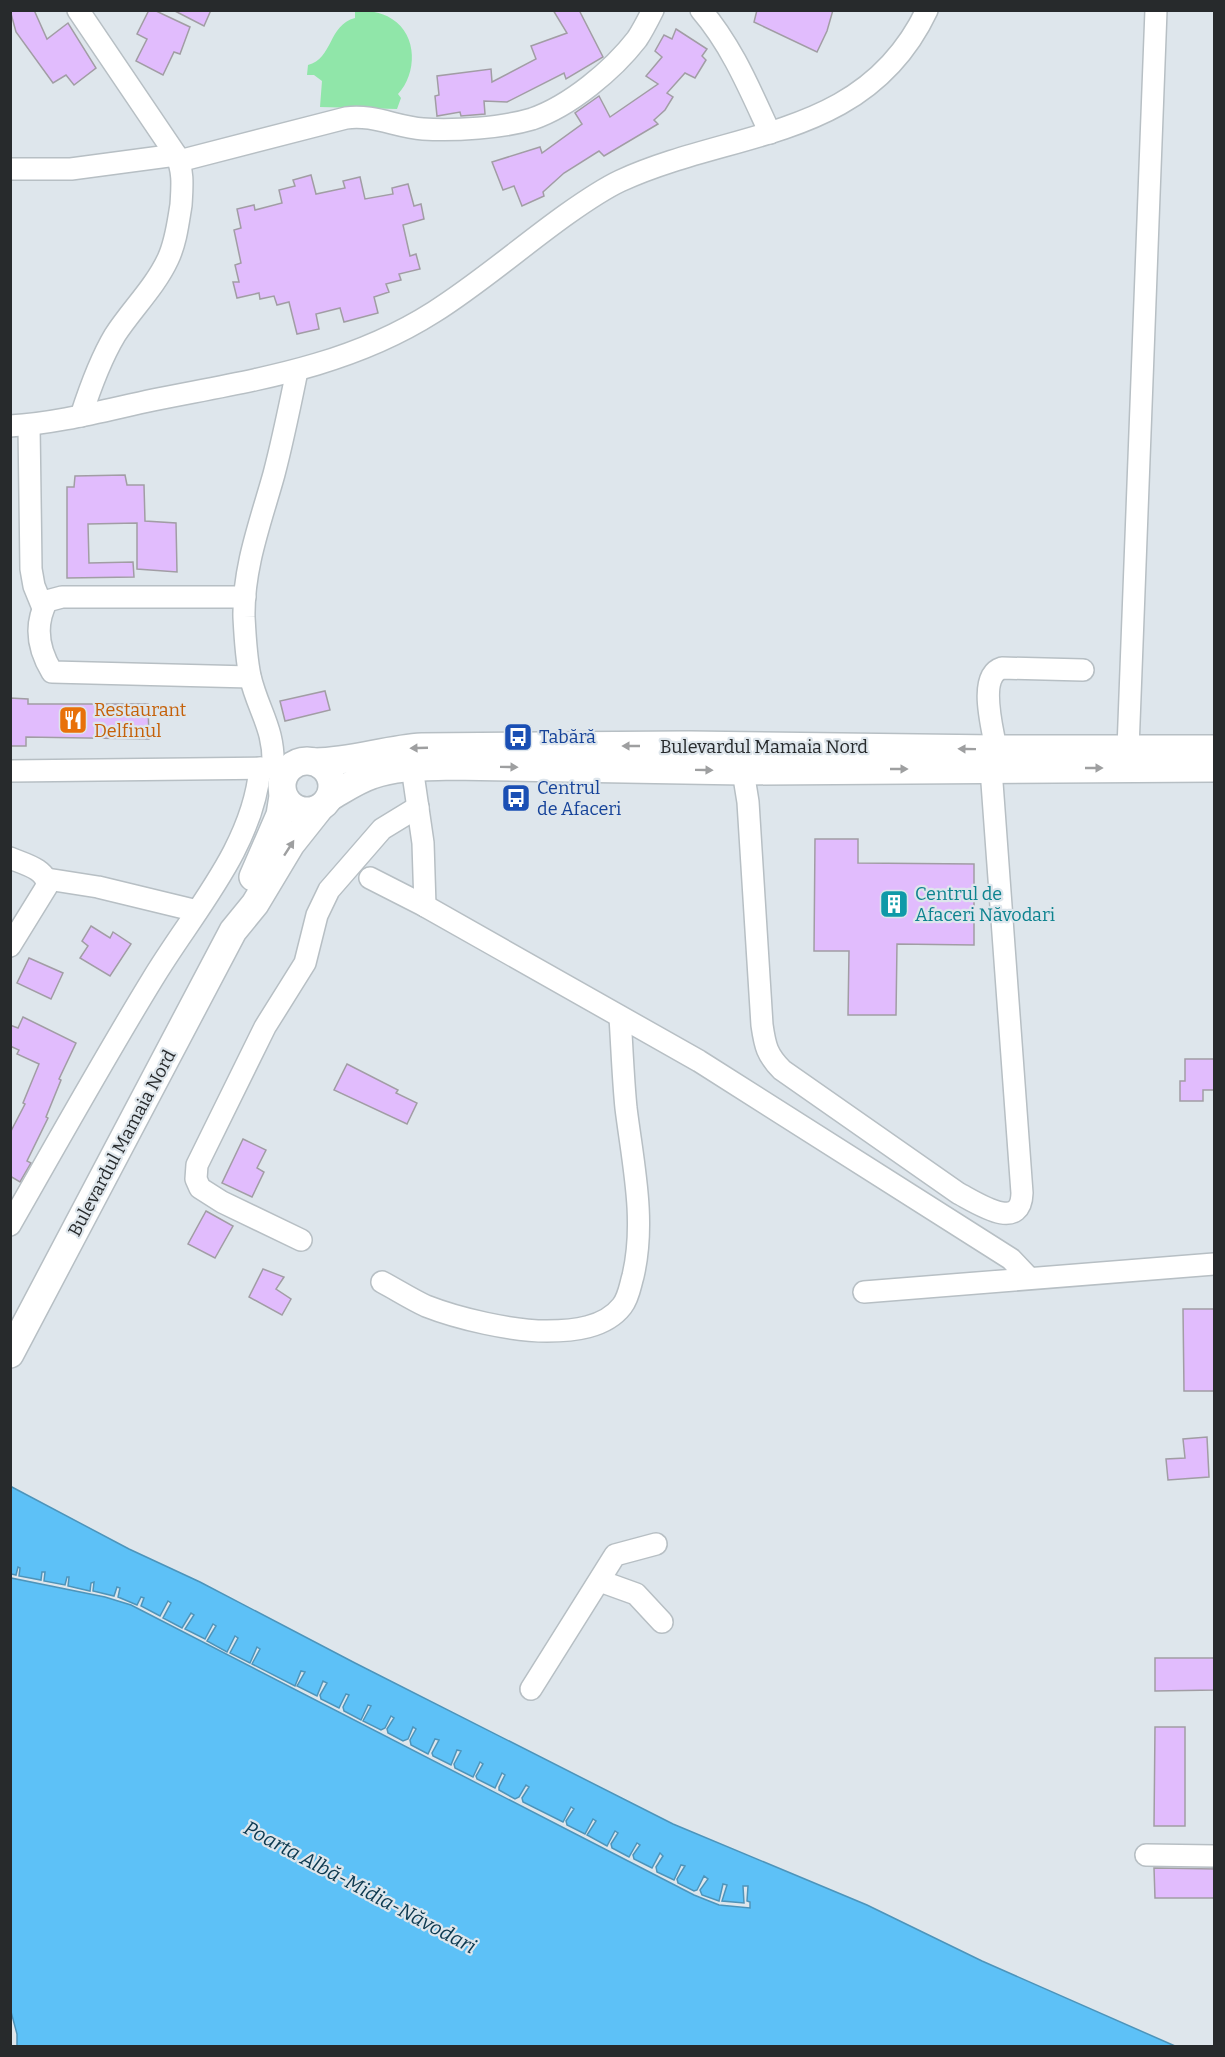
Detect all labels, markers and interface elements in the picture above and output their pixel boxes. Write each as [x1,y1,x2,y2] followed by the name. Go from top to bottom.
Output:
[94,699,187,742] place label: Restaurant Delfinul
[57,704,89,736] restaurant icon: Restaurant Delfinul
[502,721,534,753] bus stop icon: Tabără
[539,726,596,748] place label: Tabără
[660,736,868,758] street label: Bulevardul Mamaia Nord
[621,742,640,751] one-way arrow
[410,743,429,752] one-way arrow
[958,744,977,754] one-way arrow
[500,762,519,771] one-way arrow
[1085,763,1104,773] one-way arrow
[890,764,909,774] one-way arrow
[695,765,714,775] one-way arrow
[537,777,621,820] place label: Centrul de Afaceri
[500,782,532,814] bus stop icon: Centrul de Afaceri
[283,840,294,856] one-way arrow
[915,883,1055,926] place label: Centrul de Afaceri Năvodari
[878,888,910,920] building icon: Centrul de Afaceri Năvodari
[63,1046,181,1240] street label: Bulevardul Mamaia Nord
[240,1815,480,1959] water label: Poarta Albă-Midia-Năvodari

